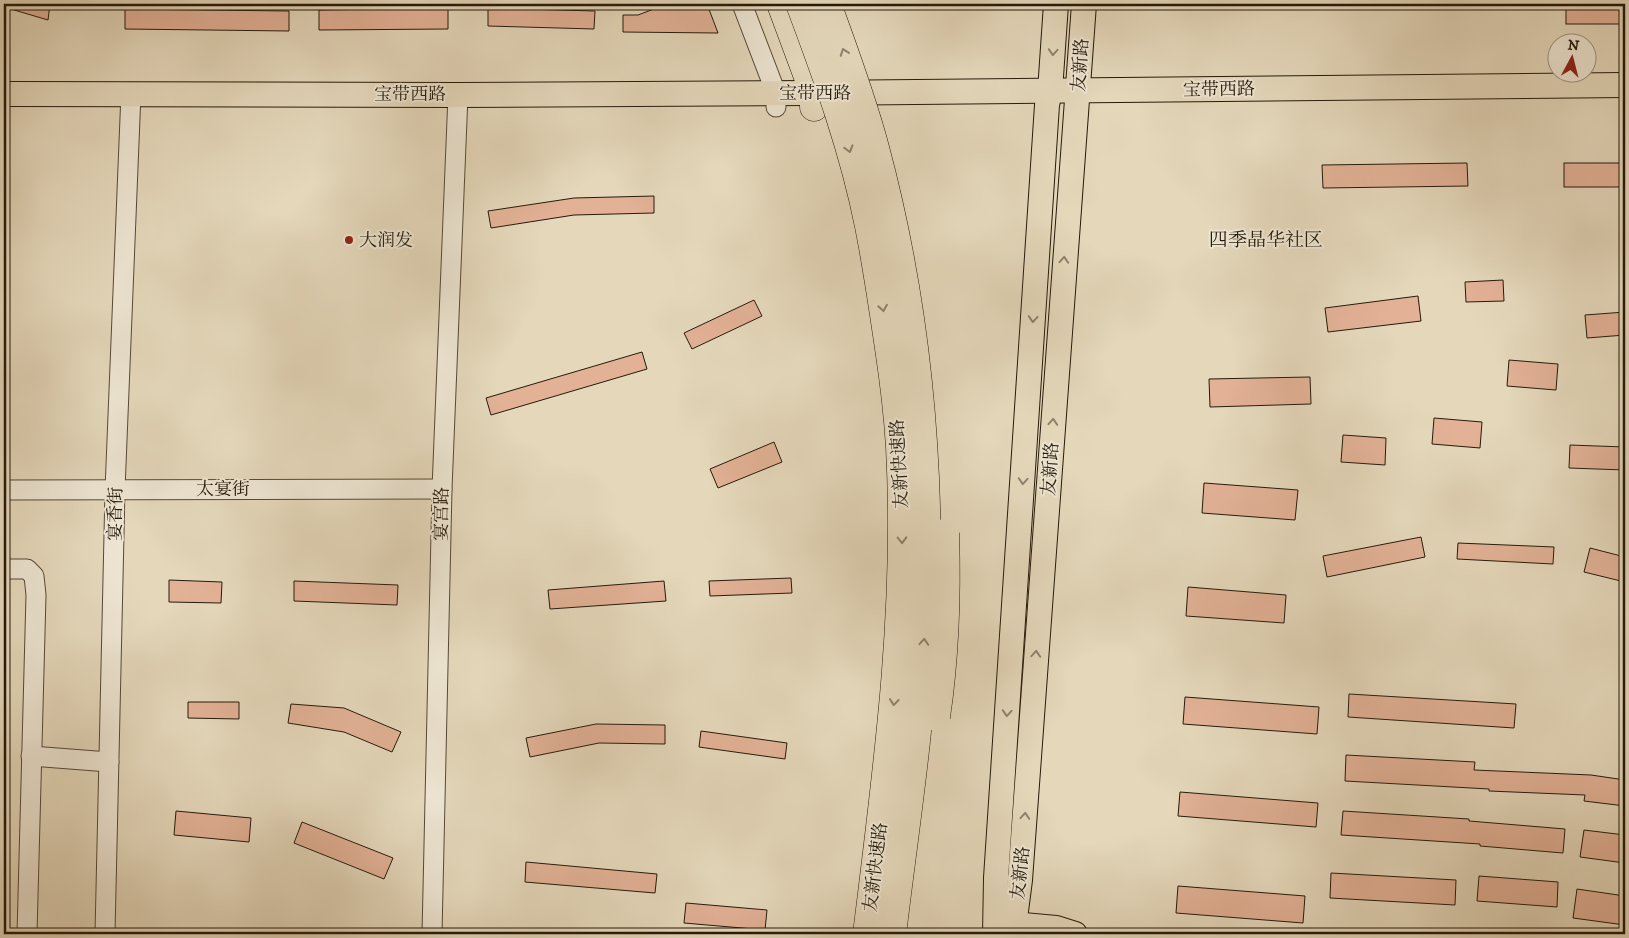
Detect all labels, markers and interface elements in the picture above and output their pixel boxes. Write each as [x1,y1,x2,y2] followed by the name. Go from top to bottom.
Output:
[1546,32,1596,82] north arrow
[1567,36,1581,56] text: N
[1068,37,1094,93] street label: 友新路
[840,48,850,56] one-way arrow
[1047,49,1058,57] one-way arrow
[1183,78,1255,102] street label: 宝带西路
[779,83,851,105] street label: 宝带西路
[374,84,446,106] street label: 宝带西路
[844,145,854,153] one-way arrow
[1209,229,1323,252] district label: 四季晶华社区
[359,230,413,252] place label: 大润发
[343,234,355,246] marker: 大润发
[1059,256,1070,264] one-way arrow
[878,304,888,312] one-way arrow
[1028,315,1039,323] one-way arrow
[887,418,913,509] street label: 友新快速路
[1047,418,1058,426] one-way arrow
[1038,441,1064,497] street label: 友新路
[1017,477,1028,485] one-way arrow
[196,479,250,501] street label: 太宴街
[105,487,127,541] street label: 宴香街
[431,487,453,541] street label: 宴宫路
[897,536,907,544] one-way arrow
[919,638,930,646] one-way arrow
[1031,650,1042,658] one-way arrow
[889,698,900,706] one-way arrow
[1002,709,1013,717] one-way arrow
[1019,812,1030,820] one-way arrow
[860,821,892,913] street label: 友新快速路
[1007,845,1035,901] street label: 友新路

